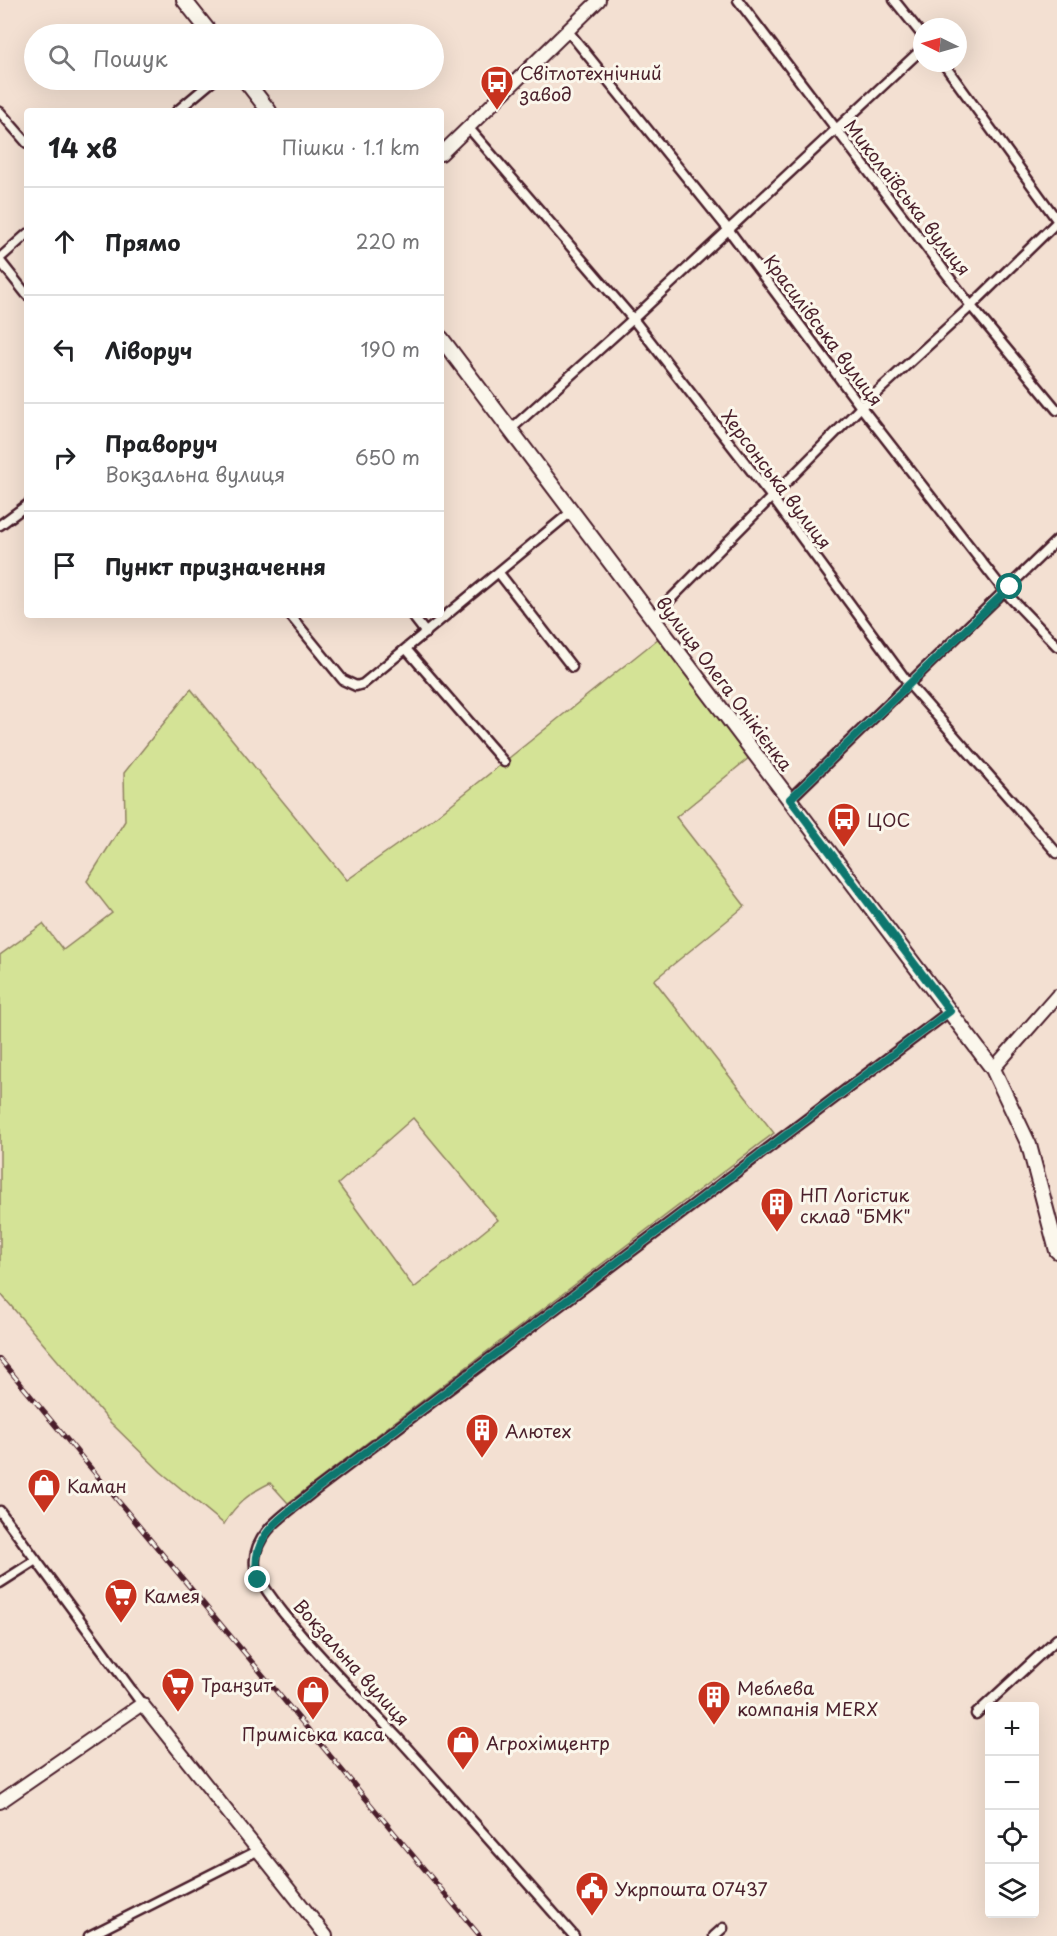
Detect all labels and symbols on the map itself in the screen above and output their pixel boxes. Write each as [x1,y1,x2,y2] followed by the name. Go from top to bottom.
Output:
[913,18,967,72] north arrow
[519,59,662,107] place label: Світлотехнічний завод
[479,64,515,111] bus stop icon: Світлотехнічний завод
[838,113,978,281] street label: Миколаївська вулиця
[758,249,890,411] street label: Красилівська вулиця
[715,403,839,555] street label: Херсонська вулиця
[996,573,1022,599] route start
[650,590,800,777] street label: вулиця Олега Онікієнка
[826,801,862,848] bus stop icon: ЦОС
[867,806,910,833] place label: ЦОС
[800,1181,911,1229] place label: НП Логістик склад "БМК"
[759,1186,795,1233] building icon: НП Логістик склад "БМК"
[464,1412,500,1459] building icon: Алютех
[505,1417,571,1444] place label: Алютех
[26,1467,62,1514] shop icon: Каман
[67,1472,127,1499] place label: Каман
[244,1566,270,1592] route end
[103,1577,139,1624] supermarket icon: Камея
[144,1582,200,1609] place label: Камея
[288,1593,416,1731] street label: Вокзальна вулиця
[160,1666,196,1713] supermarket icon: Транзит
[201,1671,273,1698] place label: Транзит
[295,1674,331,1721] shop icon: Приміська каса
[737,1674,878,1722] place label: Меблева компанія MERX
[696,1679,732,1726] building icon: Меблева компанія MERX
[242,1720,385,1747] place label: Приміська каса
[445,1724,481,1771] shop icon: Агрохімцентр
[486,1729,610,1756] place label: Агрохімцентр
[574,1870,610,1917] public building icon: Укрпошта 07437
[615,1875,768,1902] place label: Укрпошта 07437

